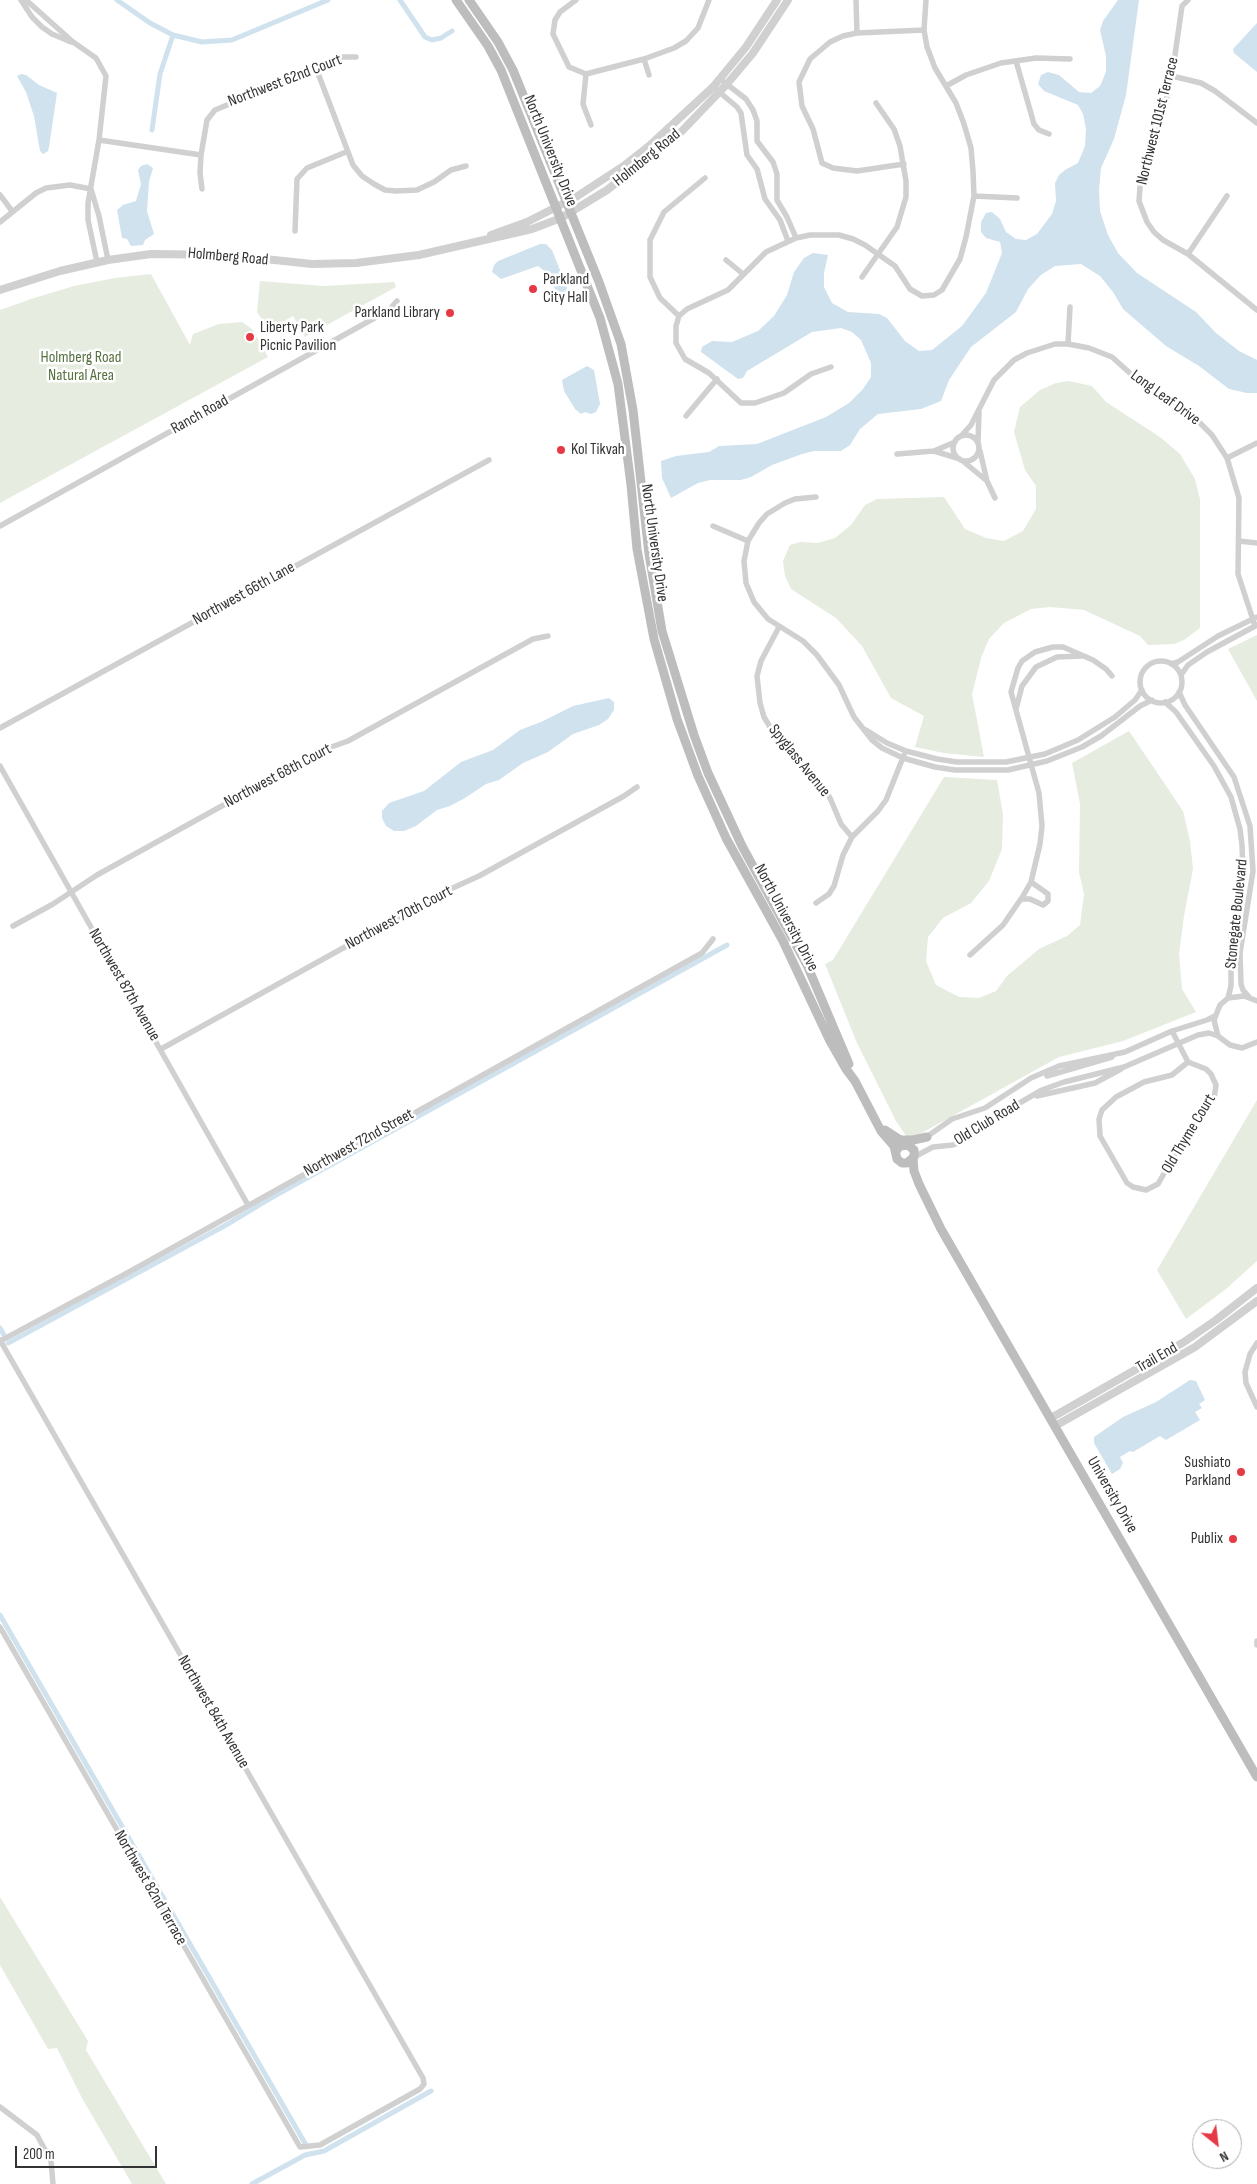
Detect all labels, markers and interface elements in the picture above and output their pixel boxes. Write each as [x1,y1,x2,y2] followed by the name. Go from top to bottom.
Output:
[225,50,345,112] street label: Northwest 62nd Court
[1133,55,1183,187] street label: Northwest 101st Terrace
[519,92,581,210] street label: North University Drive
[610,125,684,191] street label: Holmberg Road
[187,244,269,270] street label: Holmberg Road
[543,270,589,308] place label: Parkland City Hall
[527,283,539,295] marker: Parkland City Hall
[354,303,440,323] place label: Parkland Library
[444,307,456,319] marker: Parkland Library
[260,318,336,356] place label: Liberty Park Picnic Pavilion
[244,331,256,343] marker: Liberty Park Picnic Pavilion
[41,348,121,386] park label: Holmberg Road Natural Area
[1126,366,1204,430] street label: Long Leaf Drive
[168,391,232,439] street label: Ranch Road
[571,440,625,460] place label: Kol Tikvah
[555,444,567,456] marker: Kol Tikvah
[636,483,672,603] street label: North University Drive
[190,558,298,630] street label: Northwest 66th Lane
[764,721,834,801] street label: Spyglass Avenue
[221,740,335,812] street label: Northwest 68th Court
[1222,858,1252,970] street label: Stonegate Boulevard
[750,861,822,975] street label: North University Drive
[342,882,456,954] street label: Northwest 70th Court
[84,925,164,1045] street label: Northwest 87th Avenue
[1158,1091,1220,1177] street label: Old Thyme Court
[951,1096,1023,1150] street label: Old Club Road
[301,1105,417,1181] street label: Northwest 72nd Street
[1133,1339,1181,1377] street label: Trail End
[1082,1453,1142,1537] street label: University Drive
[1184,1453,1231,1491] place label: Sushiato Parkland
[1235,1466,1247,1478] marker: Sushiato Parkland
[1191,1529,1223,1549] place label: Publix
[1227,1533,1239,1545] marker: Publix
[173,1652,253,1772] street label: Northwest 84th Avenue
[109,1827,191,1949] street label: Northwest 82nd Terrace
[1192,2119,1242,2169] north arrow
[18,2136,160,2168] scale bar
[23,2145,55,2164] text: 200 m
[1217,2147,1231,2166] text: N

